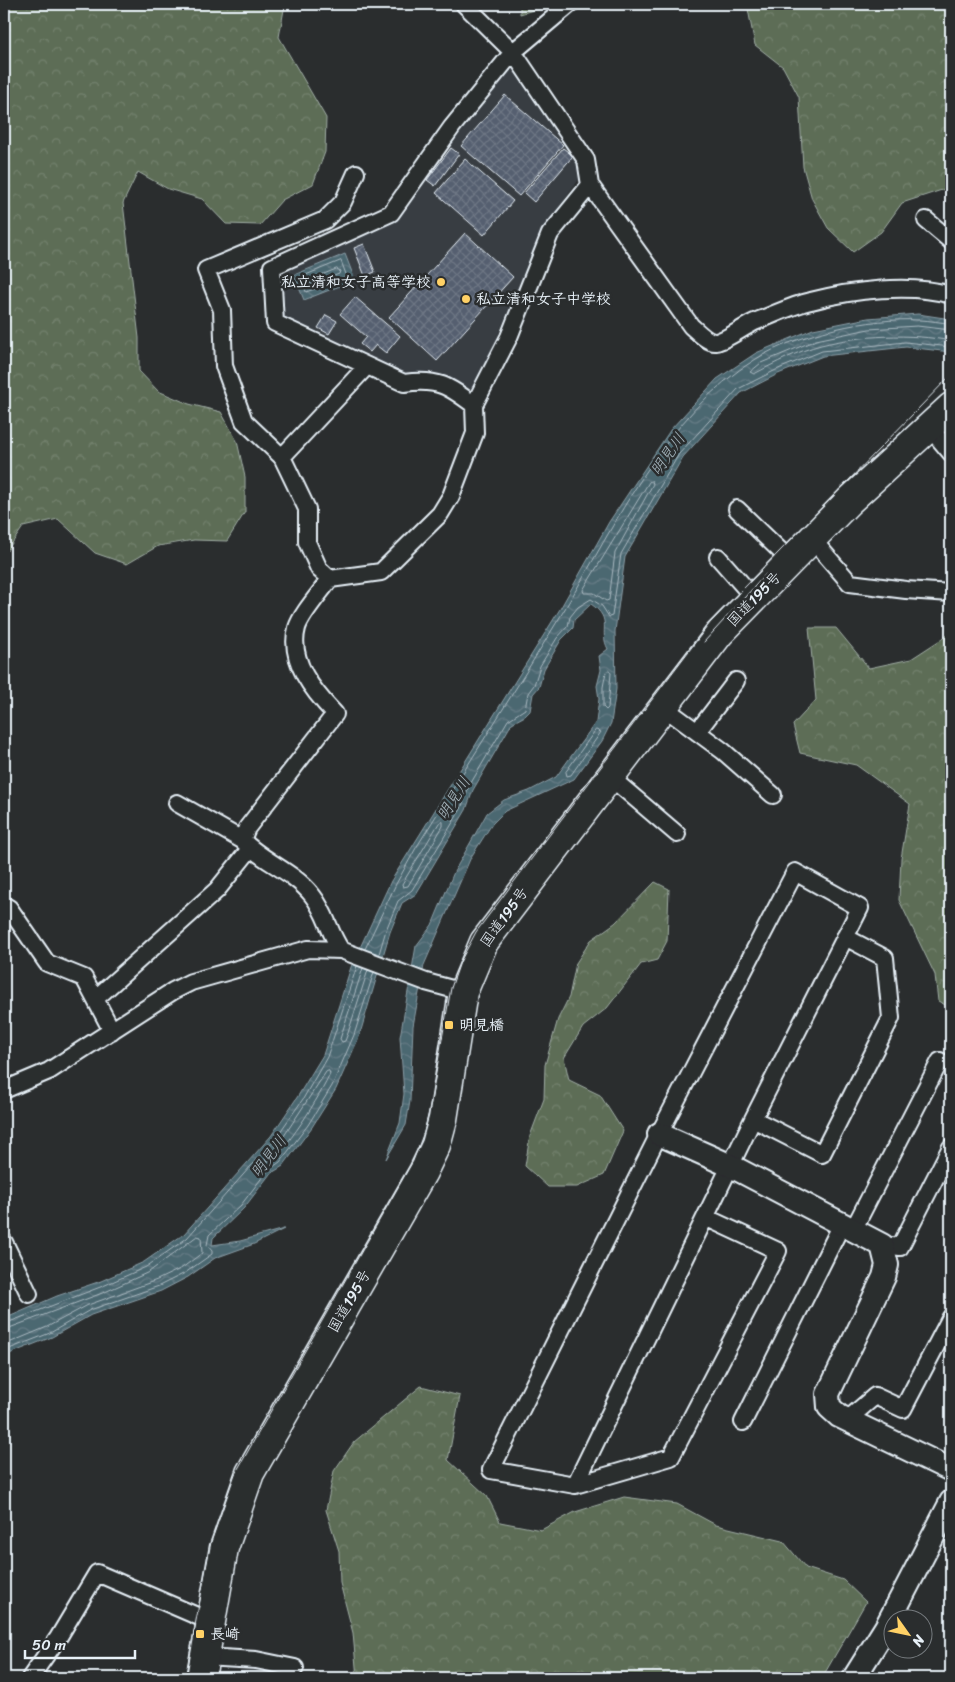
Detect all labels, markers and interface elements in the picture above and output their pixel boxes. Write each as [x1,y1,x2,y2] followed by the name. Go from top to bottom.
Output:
[281,269,431,295] place label: 私立清和女子高等学校
[435,276,447,288] marker: 私立清和女子高等学校
[476,286,611,312] place label: 私立清和女子中学校
[460,293,472,305] marker: 私立清和女子中学校
[642,426,693,482] water label: 明見川
[720,565,788,633] street label: 国道195号
[428,770,478,826] water label: 明見川
[473,881,535,953] street label: 国道195号
[459,1012,504,1038] place label: 明見橋
[443,1019,455,1031] marker: 明見橋
[242,1128,294,1184] water label: 明見川
[320,1264,378,1338] street label: 国道195号
[882,1610,932,1660] north arrow
[210,1621,240,1647] place label: 長崎
[25,1627,135,1659] scale bar
[194,1628,206,1640] marker: 長崎
[905,1629,932,1652] text: N
[32,1632,67,1658] text: 50 m

